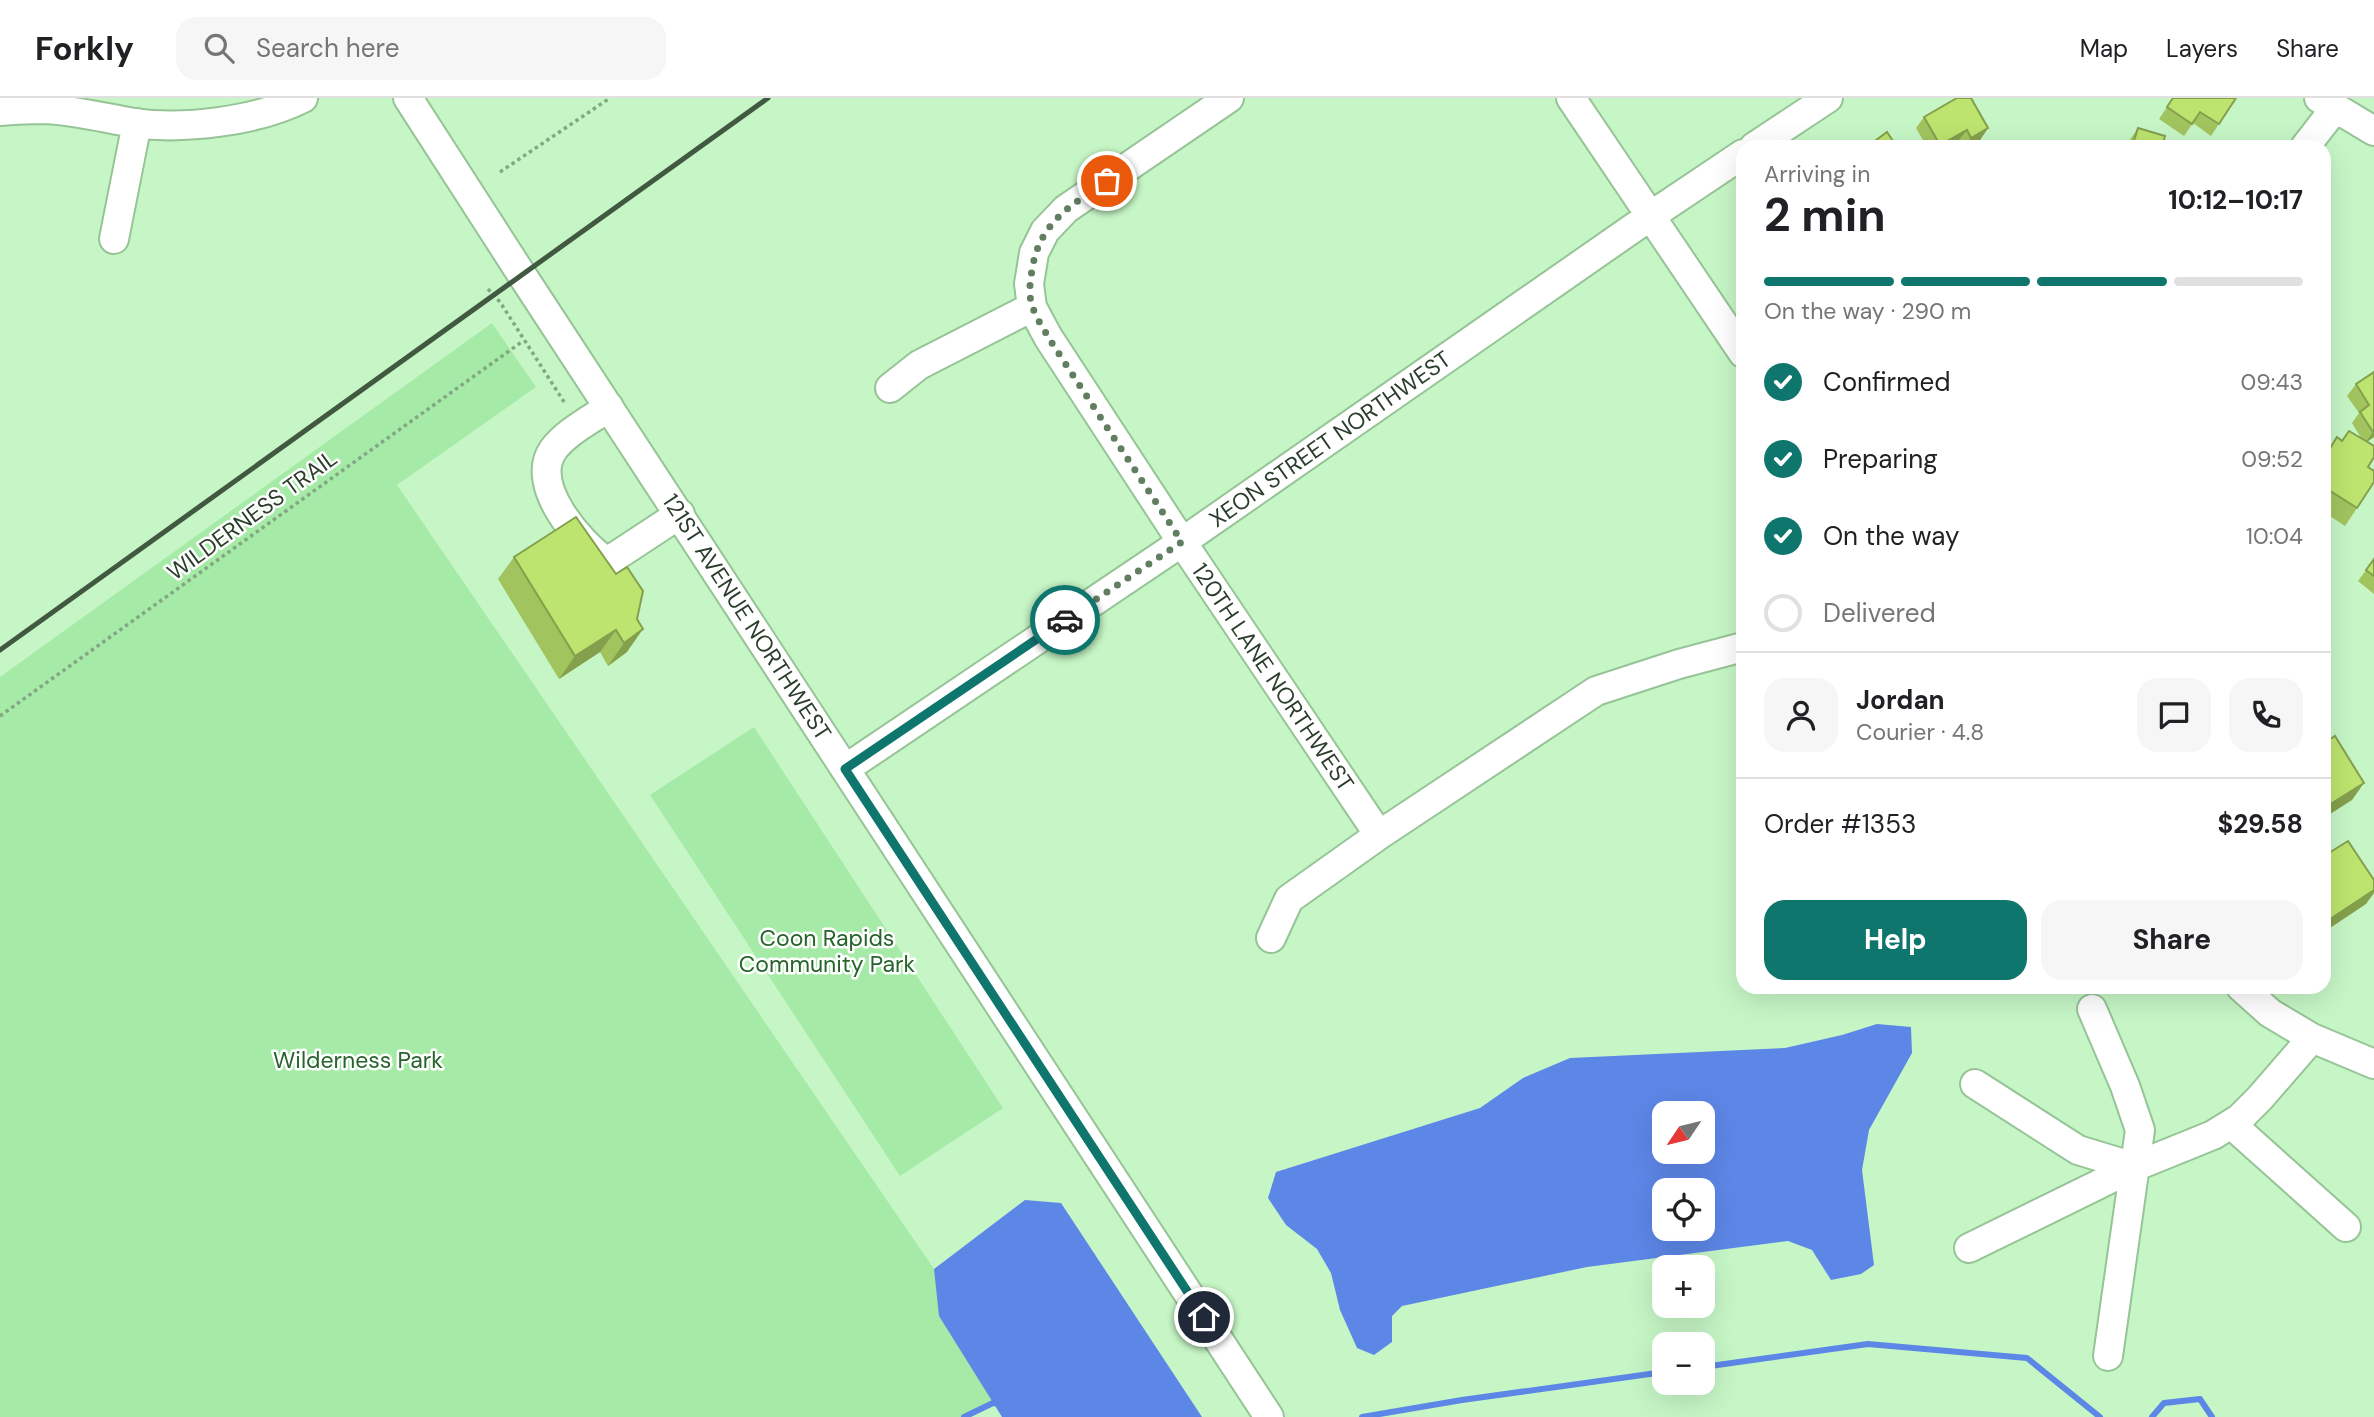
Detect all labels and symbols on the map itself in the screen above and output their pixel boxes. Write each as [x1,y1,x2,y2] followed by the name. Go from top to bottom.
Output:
[1077,151,1137,211] pin
[1203,344,1457,534] street label: XEON STREET NORTHWEST
[161,443,343,587] street label: WILDERNESS TRAIL
[656,488,838,746] street label: 121ST AVENUE NORTHWEST
[1185,557,1361,797] street label: 120TH LANE NORTHWEST
[1030,585,1100,655] courier
[739,923,916,979] park label: Coon Rapids Community Park
[273,1045,443,1075] park label: Wilderness Park
[1652,1101,1715,1164] north arrow
[1174,1287,1234,1347] pin

